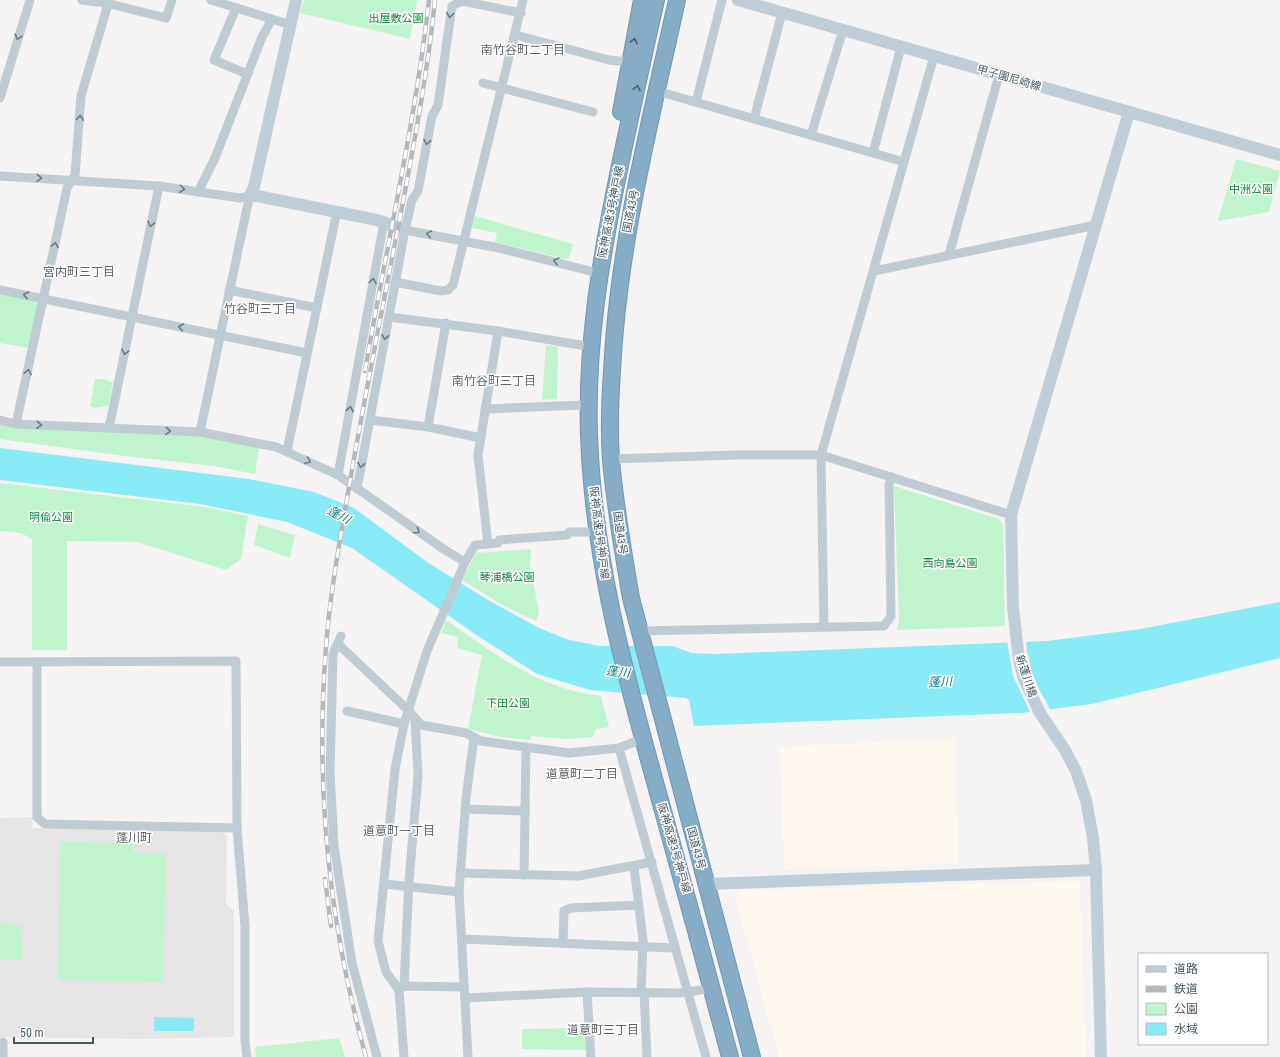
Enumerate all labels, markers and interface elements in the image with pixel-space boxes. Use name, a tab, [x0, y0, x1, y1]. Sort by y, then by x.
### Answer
park label: 出屋敷公園	[369, 12, 424, 25]
one-way arrow	[446, 12, 455, 18]
one-way arrow	[14, 34, 23, 41]
one-way arrow	[629, 37, 637, 44]
district label: 南竹谷町二丁目	[481, 43, 565, 57]
street label: 甲子園尼崎線	[975, 63, 1043, 93]
one-way arrow	[632, 85, 640, 91]
one-way arrow	[75, 115, 84, 121]
one-way arrow	[423, 139, 431, 145]
street label: 阪神高速3号神戸線	[596, 165, 626, 259]
one-way arrow	[36, 174, 42, 183]
park label: 中洲公園	[1229, 183, 1273, 196]
one-way arrow	[179, 184, 186, 193]
street label: 国道43号	[620, 188, 642, 234]
one-way arrow	[148, 221, 156, 227]
one-way arrow	[426, 231, 432, 239]
one-way arrow	[51, 242, 59, 248]
one-way arrow	[553, 258, 559, 266]
district label: 宮内町三丁目	[43, 265, 115, 279]
one-way arrow	[369, 278, 377, 284]
one-way arrow	[23, 292, 29, 300]
district label: 竹谷町三丁目	[224, 302, 296, 316]
one-way arrow	[178, 324, 184, 332]
one-way arrow	[381, 334, 390, 340]
one-way arrow	[122, 348, 130, 355]
one-way arrow	[23, 369, 31, 375]
district label: 南竹谷町三丁目	[452, 374, 536, 388]
one-way arrow	[345, 406, 354, 412]
one-way arrow	[36, 420, 42, 429]
one-way arrow	[165, 426, 171, 435]
one-way arrow	[304, 456, 311, 464]
one-way arrow	[358, 462, 366, 468]
street label: 阪神高速3号神戸線	[587, 486, 611, 580]
water label: 蓬川	[325, 503, 355, 528]
street label: 国道43号	[611, 510, 629, 556]
park label: 明倫公園	[29, 511, 73, 524]
one-way arrow	[413, 526, 420, 534]
park label: 西向島公園	[923, 557, 978, 570]
park label: 琴浦橋公園	[480, 571, 535, 584]
street label: 新蓬川橋	[1013, 653, 1039, 699]
water label: 蓬川	[605, 664, 633, 681]
water label: 蓬川	[928, 674, 954, 690]
park label: 下田公園	[486, 697, 530, 710]
district label: 道意町二丁目	[546, 767, 618, 781]
street label: 阪神高速3号神戸線	[655, 801, 693, 895]
district label: 道意町一丁目	[363, 824, 435, 838]
street label: 国道43号	[684, 825, 708, 871]
district label: 蓬川町	[116, 831, 152, 845]
legend	[1138, 953, 1268, 1045]
text: 道路	[1174, 962, 1198, 976]
text: 鉄道	[1174, 982, 1198, 996]
text: 公園	[1174, 1002, 1198, 1016]
scale bar	[14, 1019, 93, 1045]
text: 水域	[1174, 1022, 1198, 1036]
district label: 道意町三丁目	[567, 1023, 639, 1037]
text: 50 m	[20, 1026, 44, 1040]

